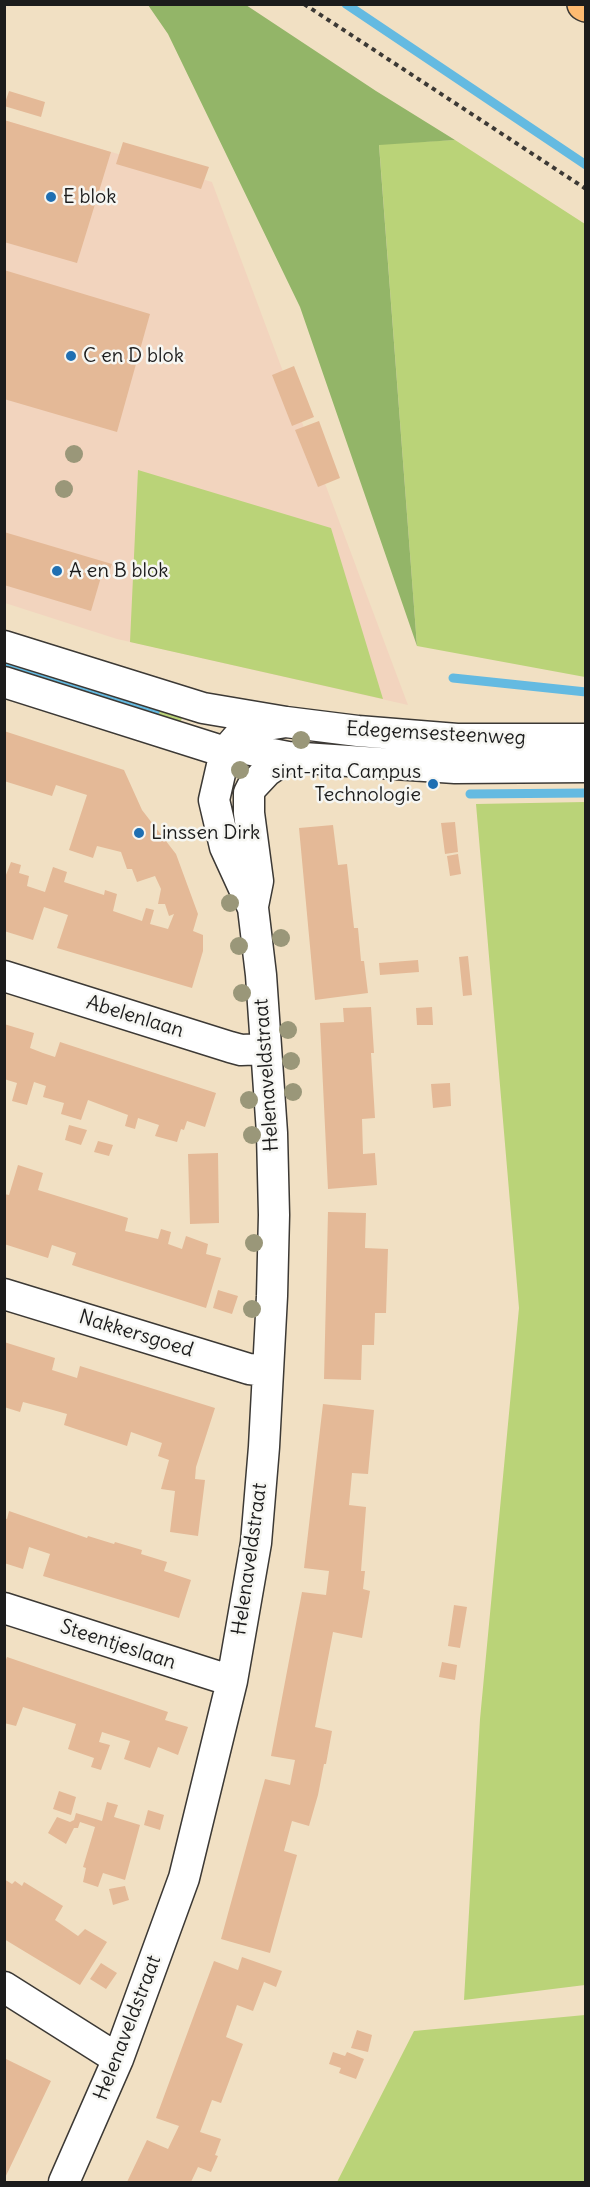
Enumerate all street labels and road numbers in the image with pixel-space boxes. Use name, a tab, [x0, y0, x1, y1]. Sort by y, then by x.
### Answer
street label: Edegemsesteenweg	[346, 717, 526, 751]
street label: Abelenlaan	[84, 991, 186, 1043]
street label: Helenaveldstraat	[250, 998, 284, 1152]
street label: Nakkersgoed	[76, 1305, 196, 1363]
street label: Helenaveldstraat	[227, 1481, 273, 1637]
street label: Steentjeslaan	[57, 1615, 179, 1675]
street label: Helenaveldstraat	[89, 1952, 167, 2104]

